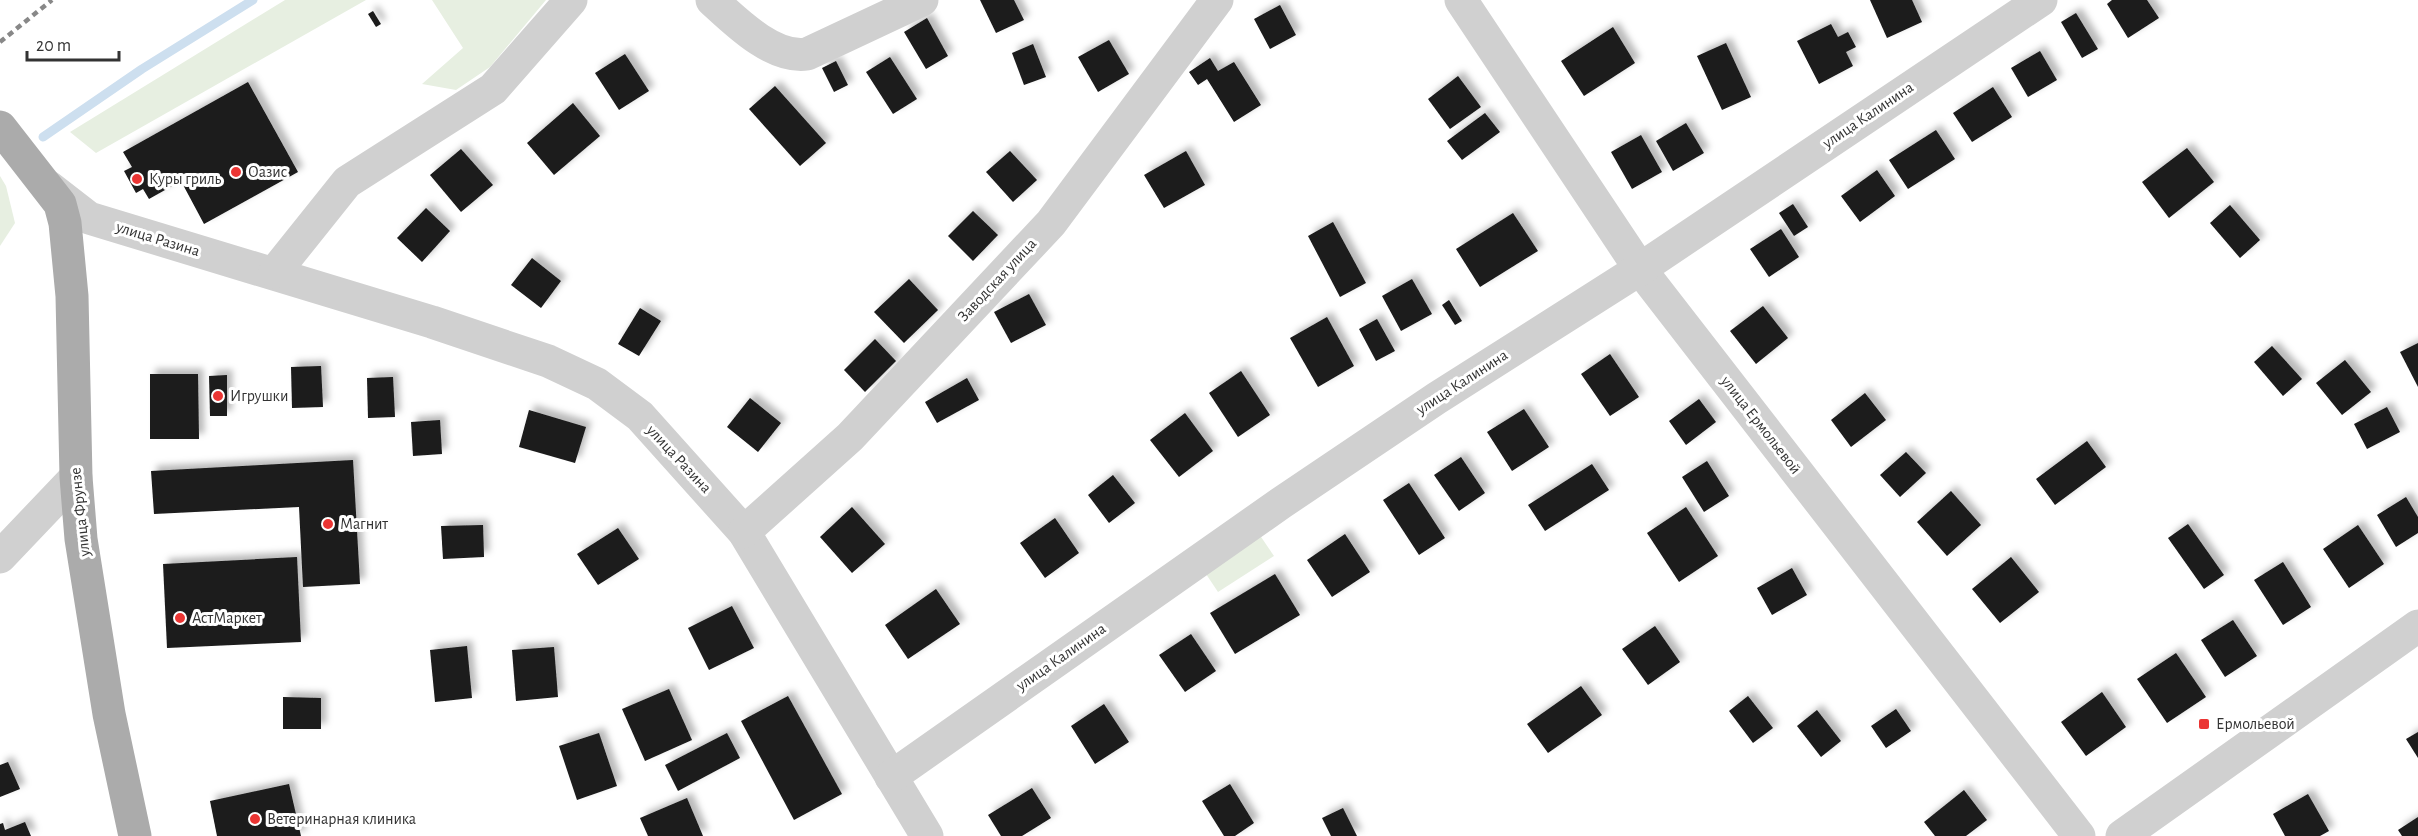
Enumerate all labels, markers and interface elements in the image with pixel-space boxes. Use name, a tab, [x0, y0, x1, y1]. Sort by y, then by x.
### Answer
scale bar	[27, 24, 118, 62]
text: 20 m	[36, 37, 71, 55]
street label: улица Калинина	[1819, 79, 1917, 153]
place label: Оазис	[248, 164, 287, 180]
marker: Оазис	[229, 165, 243, 179]
place label: Куры гриль	[149, 171, 221, 188]
marker: Куры гриль	[130, 172, 144, 186]
street label: улица Разина	[113, 218, 202, 260]
street label: Заводская улица	[955, 235, 1040, 325]
street label: улица Калинина	[1413, 347, 1511, 419]
street label: улица Ермольевой	[1717, 372, 1804, 478]
place label: Игрушки	[230, 388, 288, 405]
marker: Игрушки	[211, 389, 225, 403]
street label: улица Разина	[642, 421, 714, 497]
street label: улица Фрунзе	[67, 466, 94, 558]
place label: Магнит	[340, 516, 388, 532]
marker: Магнит	[321, 517, 335, 531]
place label: АстМаркет	[192, 610, 262, 626]
marker: АстМаркет	[173, 611, 187, 625]
street label: улица Калинина	[1012, 620, 1109, 695]
place label: Ермольевой	[2216, 716, 2295, 732]
marker: Ермольевой	[2197, 717, 2211, 731]
place label: Ветеринарная клиника	[267, 811, 416, 827]
marker: Ветеринарная клиника	[248, 812, 262, 826]

